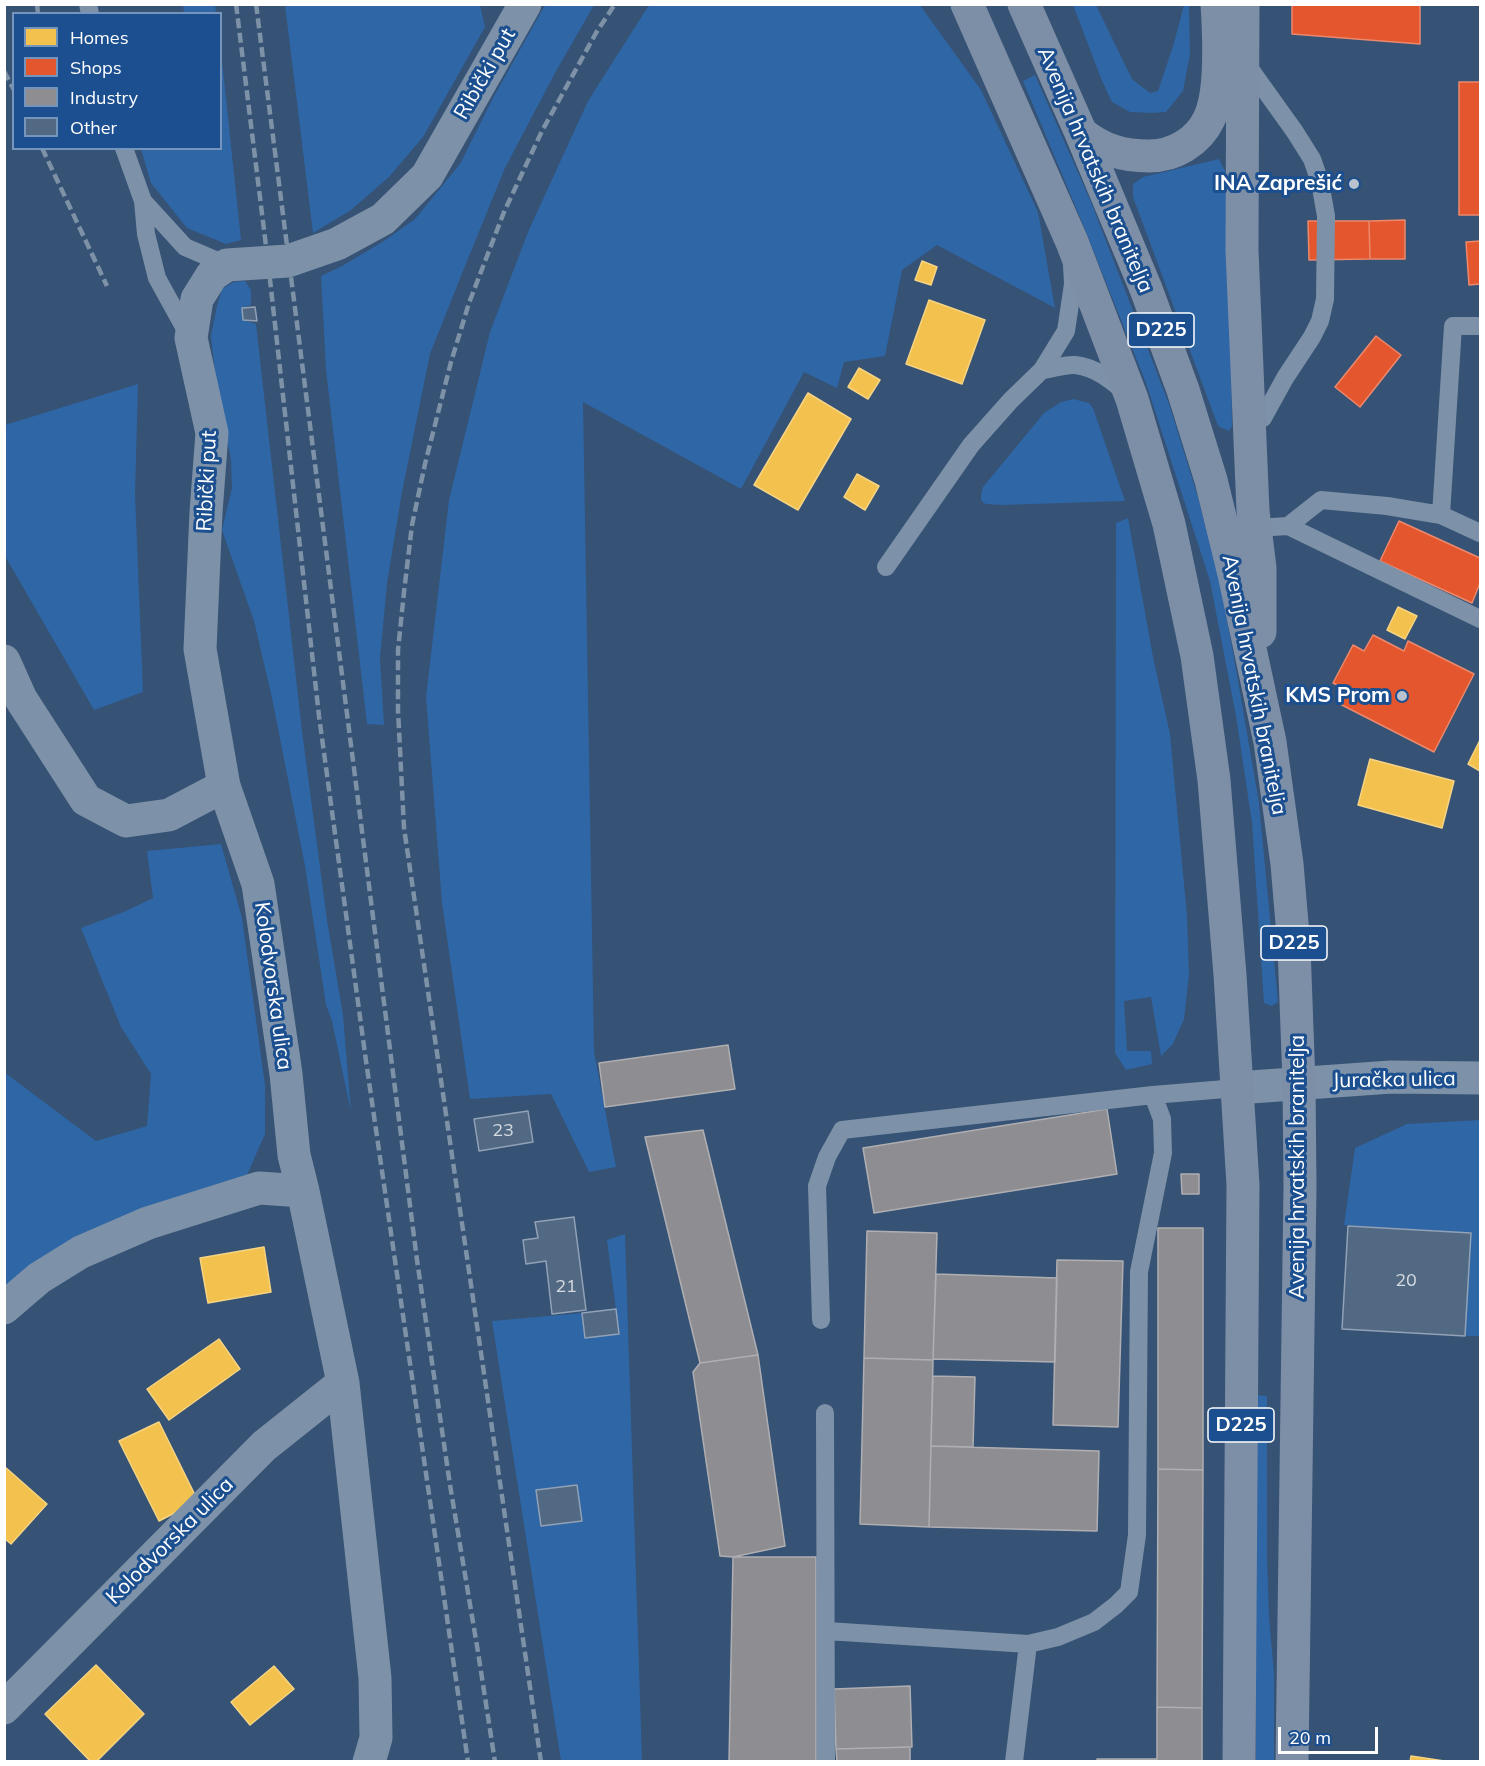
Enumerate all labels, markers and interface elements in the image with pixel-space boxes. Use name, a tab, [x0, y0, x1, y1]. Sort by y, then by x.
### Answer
legend	[12, 12, 222, 150]
street label: Ribički put	[449, 24, 521, 124]
text: Homes	[70, 26, 129, 49]
street label: Avenija hrvatskih branitelja	[1032, 43, 1158, 297]
text: Shops	[70, 56, 122, 79]
text: Industry	[70, 86, 138, 109]
text: Other	[70, 116, 117, 139]
place label: INA Zaprešić	[1214, 171, 1342, 197]
marker: INA Zaprešić	[1347, 177, 1361, 191]
road number: D225	[1128, 313, 1194, 347]
street label: Ribički put	[192, 430, 222, 532]
street label: Avenija hrvatskih branitelja	[1216, 553, 1292, 817]
place label: KMS Prom	[1285, 683, 1390, 709]
marker: KMS Prom	[1395, 689, 1409, 703]
street label: Kolodvorska ulica	[249, 900, 297, 1072]
road number: D225	[1261, 926, 1327, 960]
street label: Avenija hrvatskih branitelja	[1285, 1035, 1311, 1299]
street label: Juračka ulica	[1332, 1066, 1456, 1094]
house number: 23	[492, 1120, 514, 1142]
house number: 20	[1395, 1270, 1417, 1292]
house number: 21	[555, 1276, 577, 1298]
road number: D225	[1208, 1408, 1274, 1442]
street label: Kolodvorska ulica	[101, 1472, 239, 1610]
scale bar	[1281, 1715, 1382, 1753]
text: 20 m	[1289, 1726, 1331, 1749]

